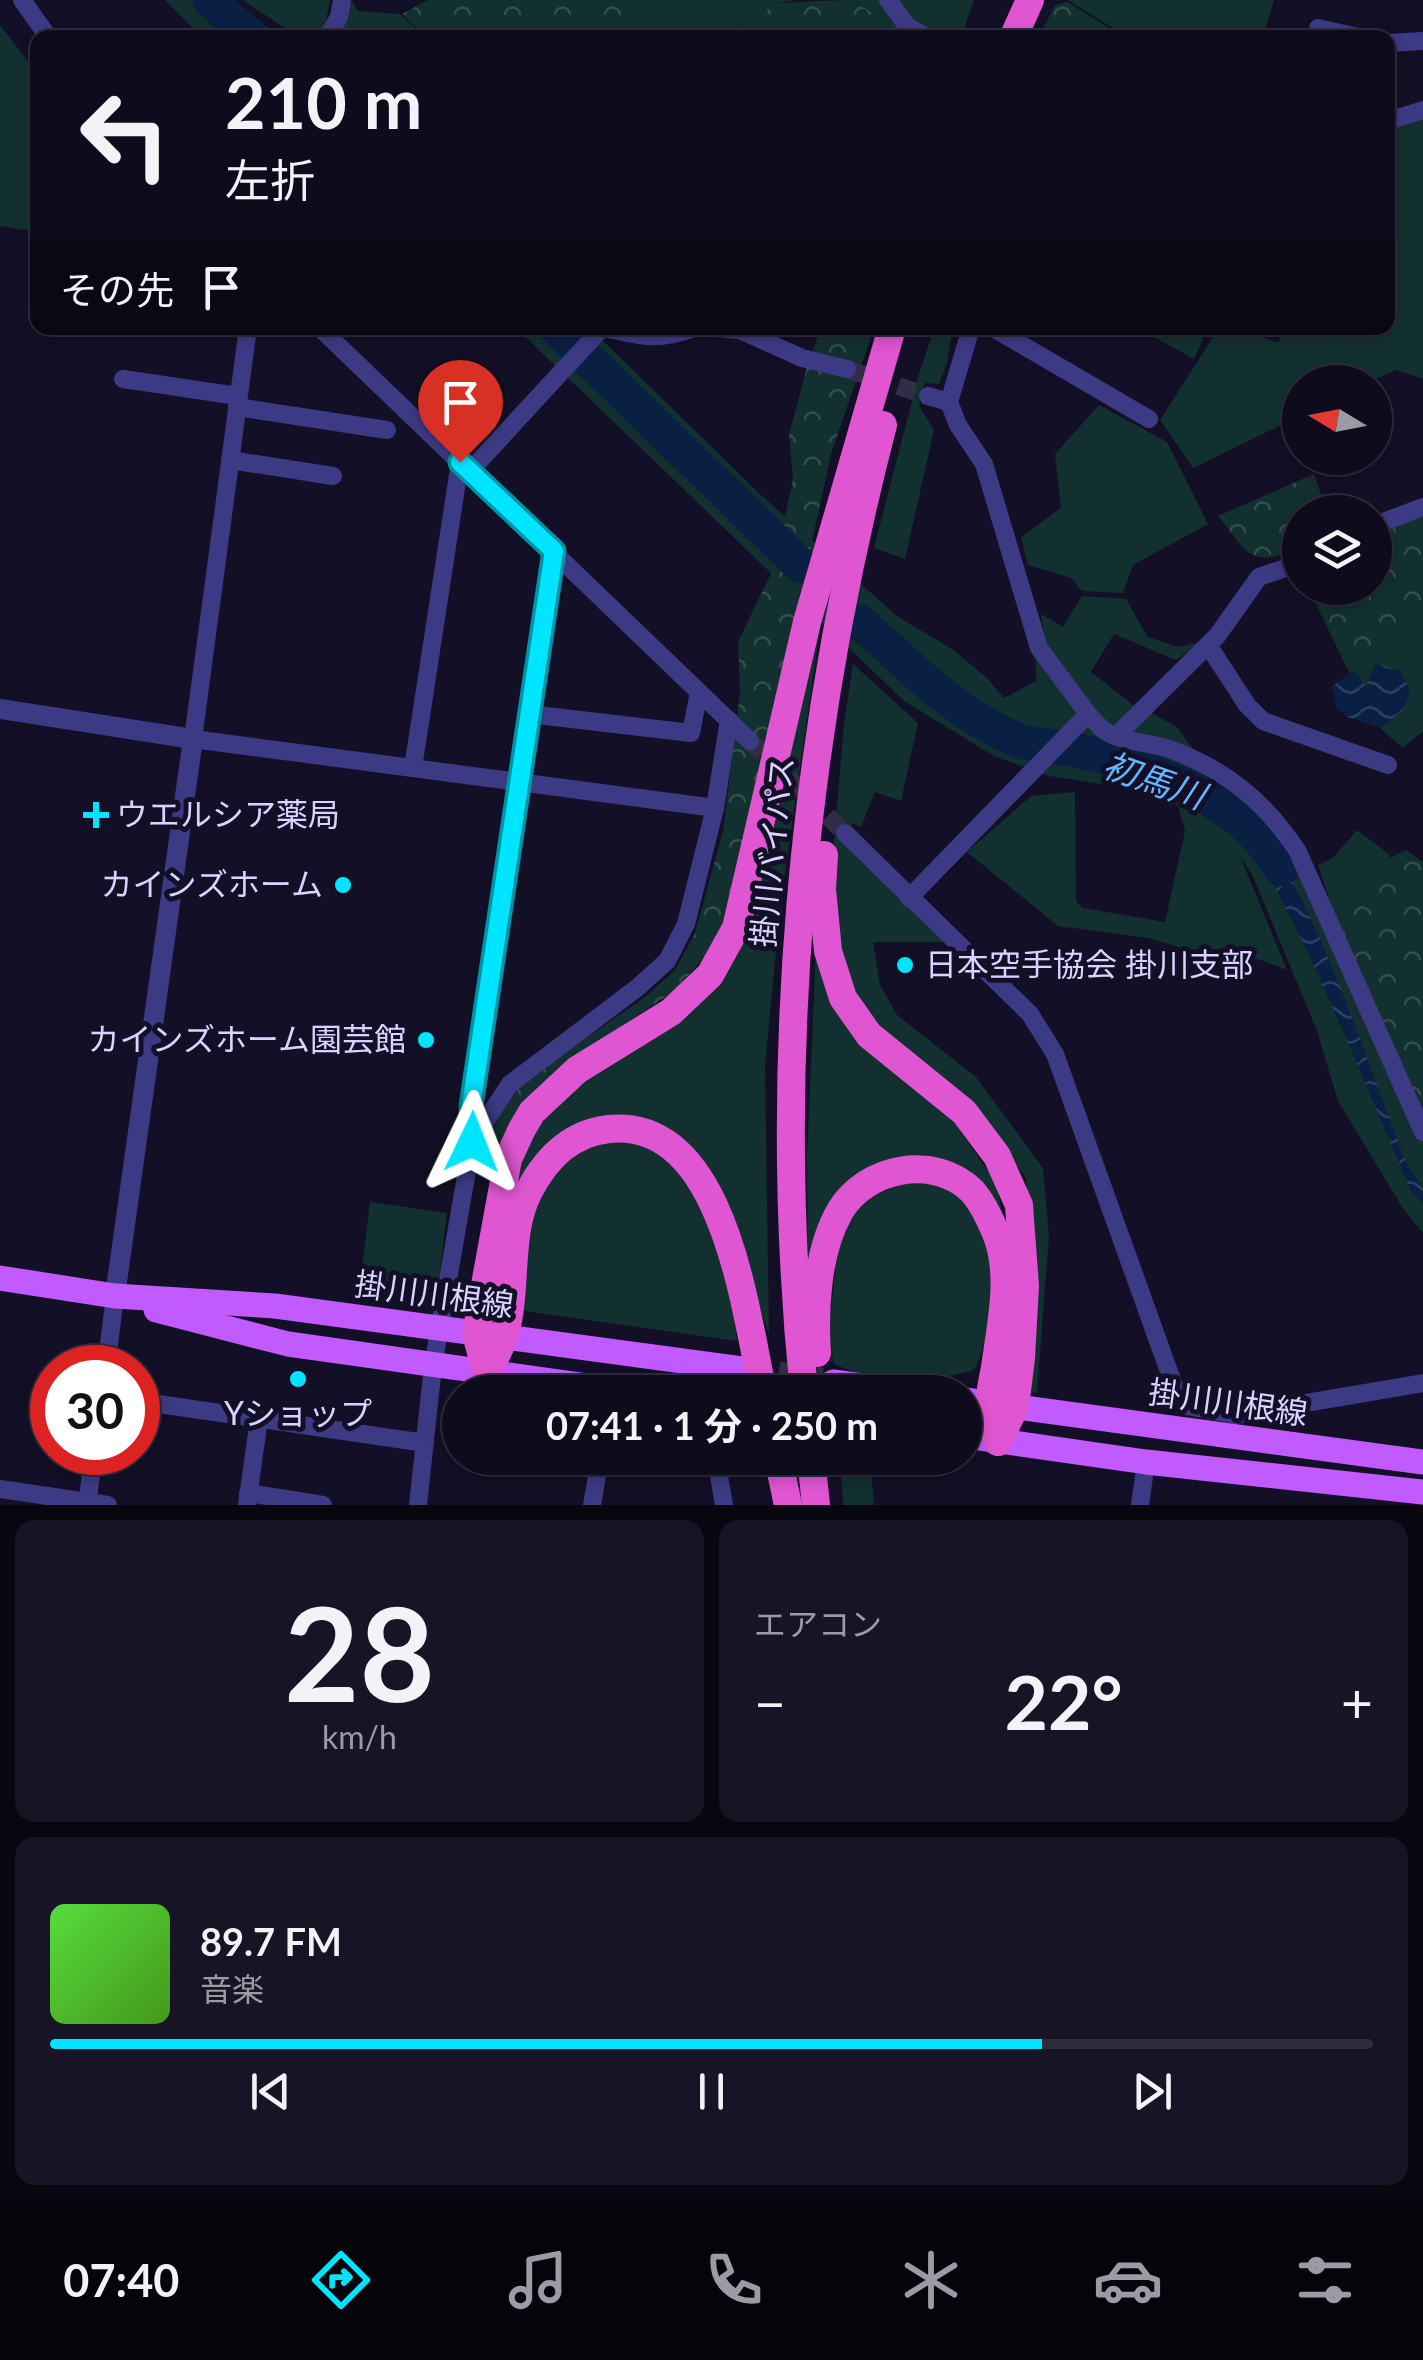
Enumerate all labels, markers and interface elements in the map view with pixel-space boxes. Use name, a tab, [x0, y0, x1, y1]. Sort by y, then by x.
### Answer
text: 210 m	[225, 60, 422, 144]
icon: left	[60, 70, 190, 200]
text: 左折	[225, 153, 315, 207]
icon: arrive	[194, 260, 249, 315]
text: その先	[60, 266, 174, 312]
pin	[418, 360, 503, 463]
north arrow	[1282, 365, 1392, 475]
map controls	[1282, 365, 1392, 605]
icon: arrive	[433, 375, 488, 430]
button: layers	[1282, 495, 1392, 605]
water label: 初馬川	[1098, 742, 1215, 817]
street label: 掛川バイパス	[742, 755, 801, 949]
place label: ウエルシア薬局	[116, 794, 340, 833]
marker: ウエルシア薬局	[85, 804, 107, 826]
place label: カインズホーム	[101, 864, 323, 903]
marker: カインズホーム	[332, 874, 354, 896]
place label: 日本空手協会 掛川支部	[925, 944, 1253, 983]
marker: 日本空手協会 掛川支部	[894, 954, 916, 976]
place label: カインズホーム園芸館	[88, 1019, 406, 1058]
marker: カインズホーム園芸館	[415, 1029, 437, 1051]
position arrow	[420, 1090, 524, 1194]
street label: 掛川川根線	[352, 1263, 516, 1324]
speed limit sign: 30	[30, 1345, 160, 1475]
marker: Yショップ	[287, 1368, 309, 1390]
street label: 掛川川根線	[1146, 1371, 1310, 1432]
place label: Yショップ	[224, 1393, 372, 1432]
text: 07:41 · 1 分 · 250 m	[546, 1402, 878, 1448]
text: 28	[284, 1574, 435, 1730]
text: エアコン	[754, 1604, 882, 1643]
text: 22°	[1004, 1656, 1123, 1746]
text: −	[754, 1669, 786, 1735]
text: +	[1341, 1669, 1373, 1735]
text: km/h	[322, 1717, 397, 1756]
text: 89.7 FM	[200, 1918, 342, 1964]
text: 音楽	[200, 1969, 264, 2008]
icon: previous	[243, 2064, 298, 2119]
icon: pause	[684, 2064, 739, 2119]
icon: next	[1125, 2064, 1180, 2119]
icon: directions	[306, 2245, 376, 2315]
icon: music	[503, 2245, 573, 2315]
icon: phone	[699, 2245, 769, 2315]
icon: climate	[896, 2245, 966, 2315]
icon: car	[1093, 2245, 1163, 2315]
icon: filters	[1290, 2245, 1360, 2315]
text: 07:40	[63, 2253, 179, 2307]

